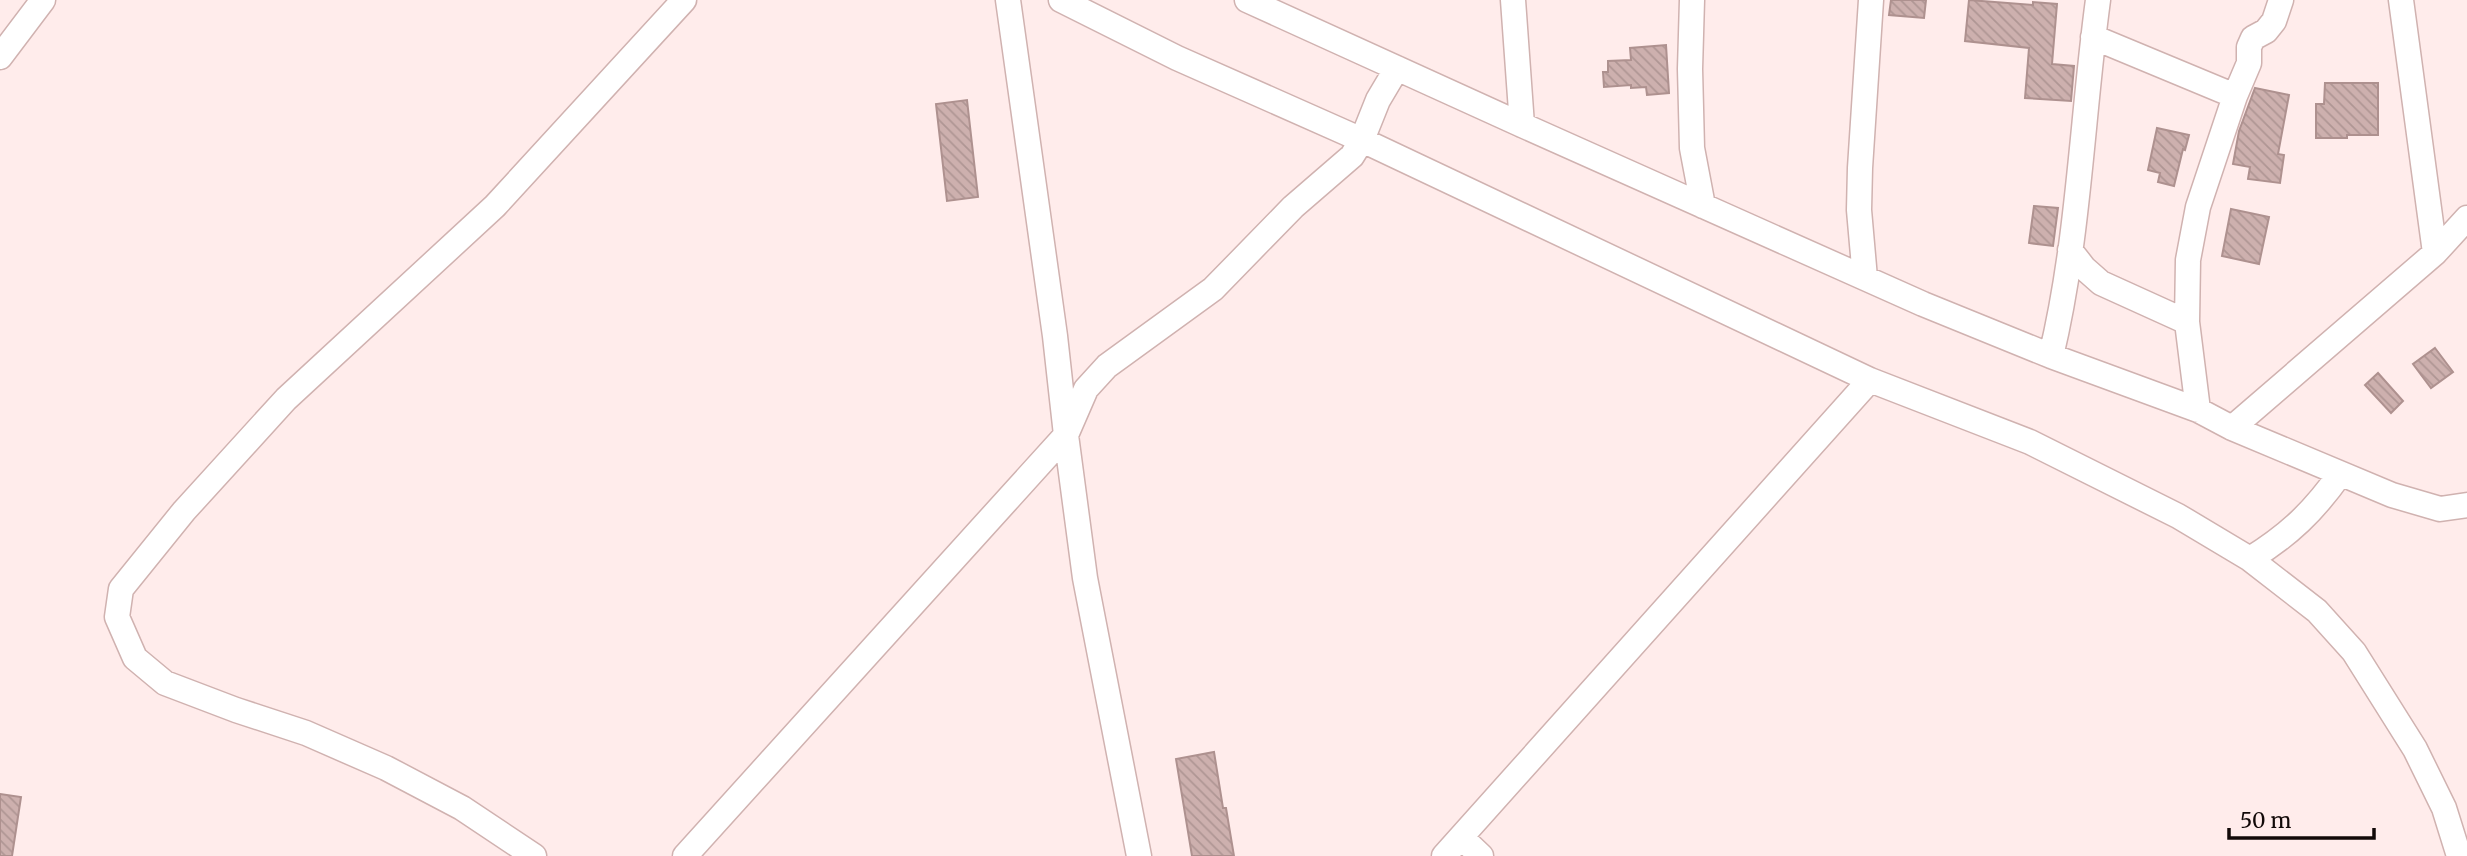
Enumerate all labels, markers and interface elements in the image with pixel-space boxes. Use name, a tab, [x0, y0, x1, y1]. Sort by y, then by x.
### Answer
scale bar	[2229, 796, 2374, 840]
text: 50 m	[2240, 807, 2291, 834]

